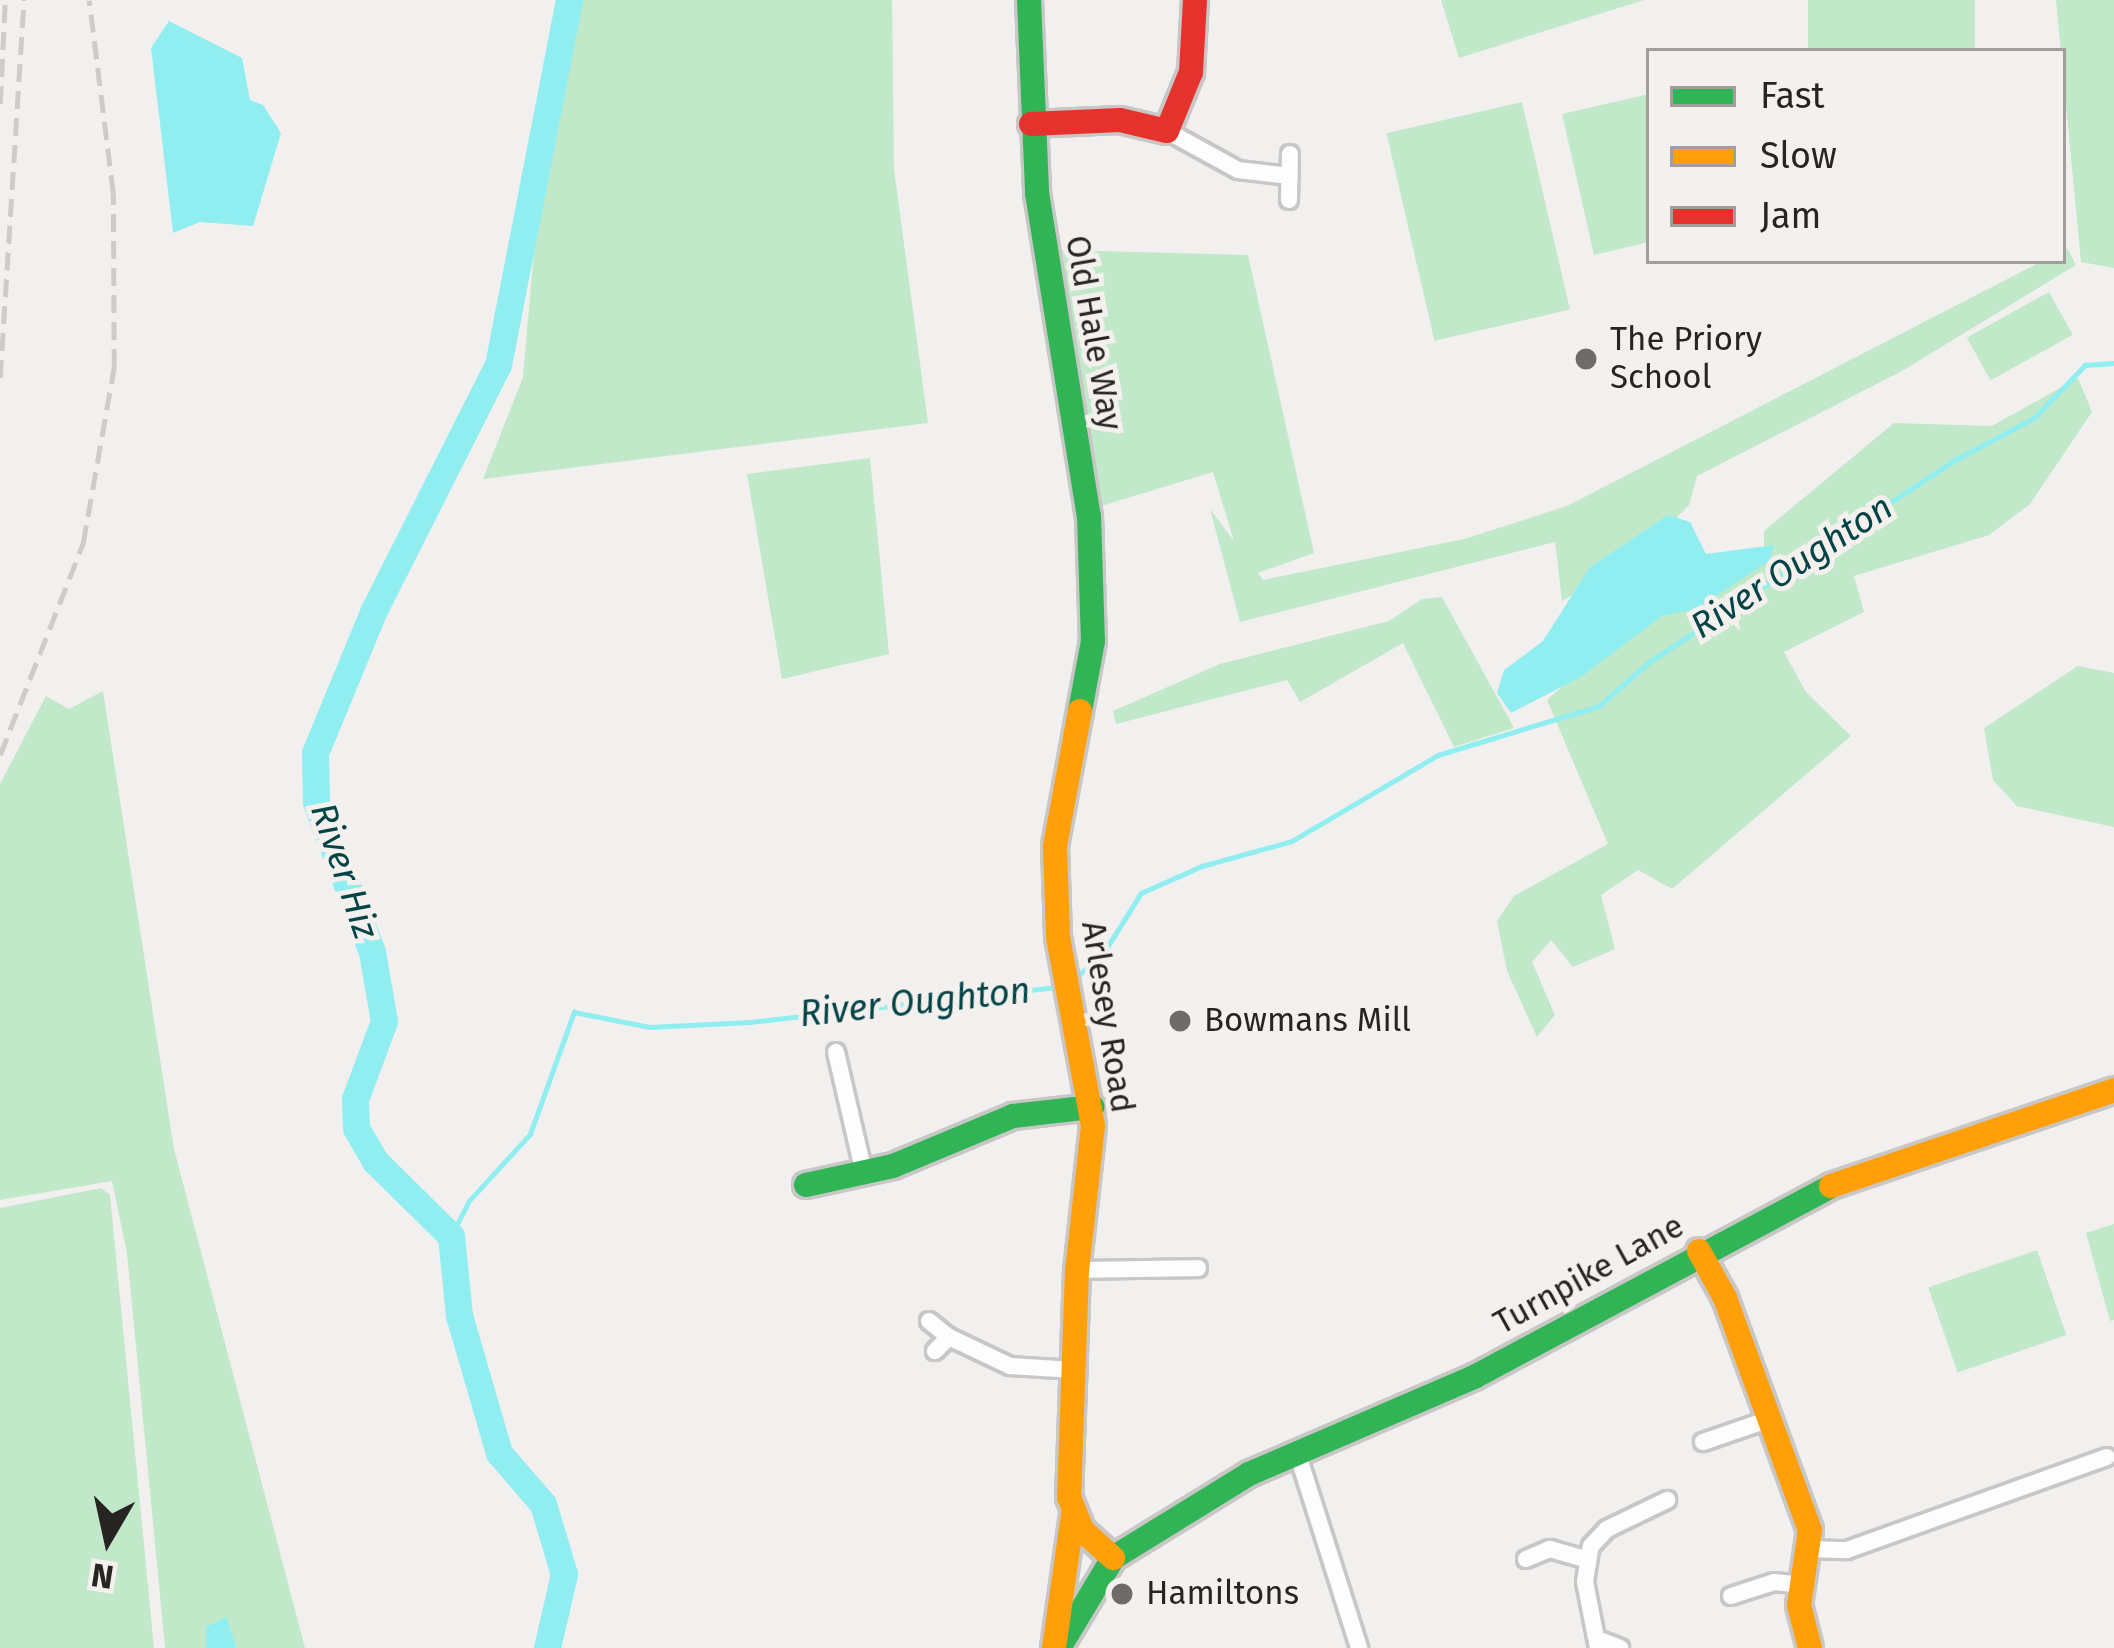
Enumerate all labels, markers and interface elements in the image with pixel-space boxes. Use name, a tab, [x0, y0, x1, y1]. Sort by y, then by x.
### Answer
legend	[1646, 48, 2066, 264]
text: Fast	[1760, 74, 1825, 118]
text: Slow	[1760, 134, 1837, 178]
text: Jam	[1760, 194, 1821, 238]
street label: Old Hale Way	[1056, 233, 1130, 433]
place label: The Priory School	[1610, 320, 1762, 398]
marker: The Priory School	[1573, 346, 1599, 372]
water label: River Oughton	[1683, 486, 1901, 648]
water label: River Hiz	[301, 798, 387, 944]
street label: Arlesey Road	[1072, 918, 1142, 1116]
water label: River Oughton	[798, 969, 1032, 1037]
place label: Bowmans Mill	[1204, 1001, 1411, 1041]
marker: Bowmans Mill	[1167, 1008, 1193, 1034]
street label: Turnpike Lane	[1487, 1207, 1691, 1343]
north arrow	[48, 1480, 168, 1600]
text: N	[88, 1554, 116, 1597]
place label: Hamiltons	[1146, 1574, 1299, 1614]
marker: Hamiltons	[1109, 1581, 1135, 1607]

